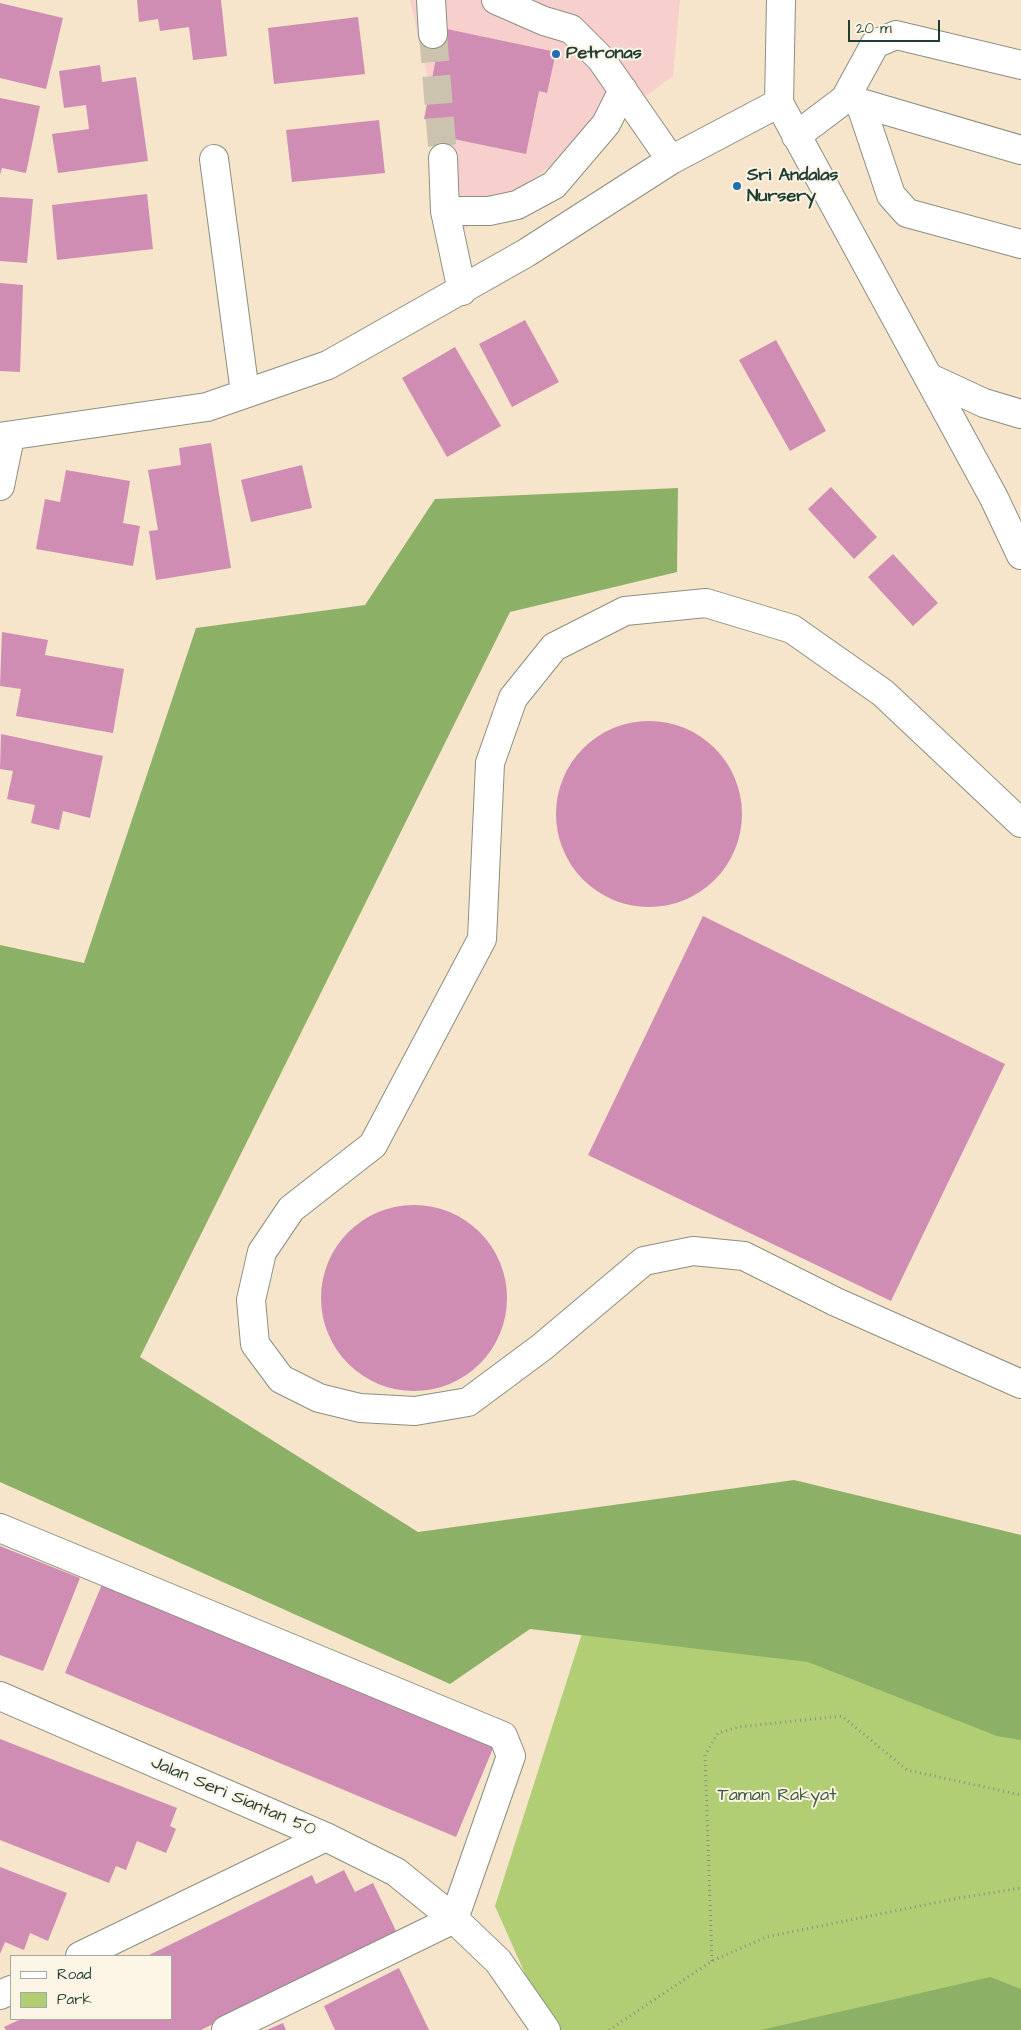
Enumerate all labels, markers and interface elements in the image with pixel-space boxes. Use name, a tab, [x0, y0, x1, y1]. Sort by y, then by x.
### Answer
scale bar	[851, 10, 944, 42]
text: 20 m	[856, 18, 892, 39]
place label: Petronas	[566, 43, 642, 65]
marker: Petronas	[550, 48, 562, 60]
place label: Sri Andalas Nursery	[747, 165, 838, 208]
marker: Sri Andalas Nursery	[731, 180, 743, 192]
street label: Jalan Seri Siantan 50	[147, 1752, 319, 1842]
park label: Taman Rakyat	[717, 1785, 837, 1807]
legend	[10, 1955, 172, 2020]
text: Road	[57, 1964, 91, 1985]
text: Park	[57, 1989, 92, 2010]

